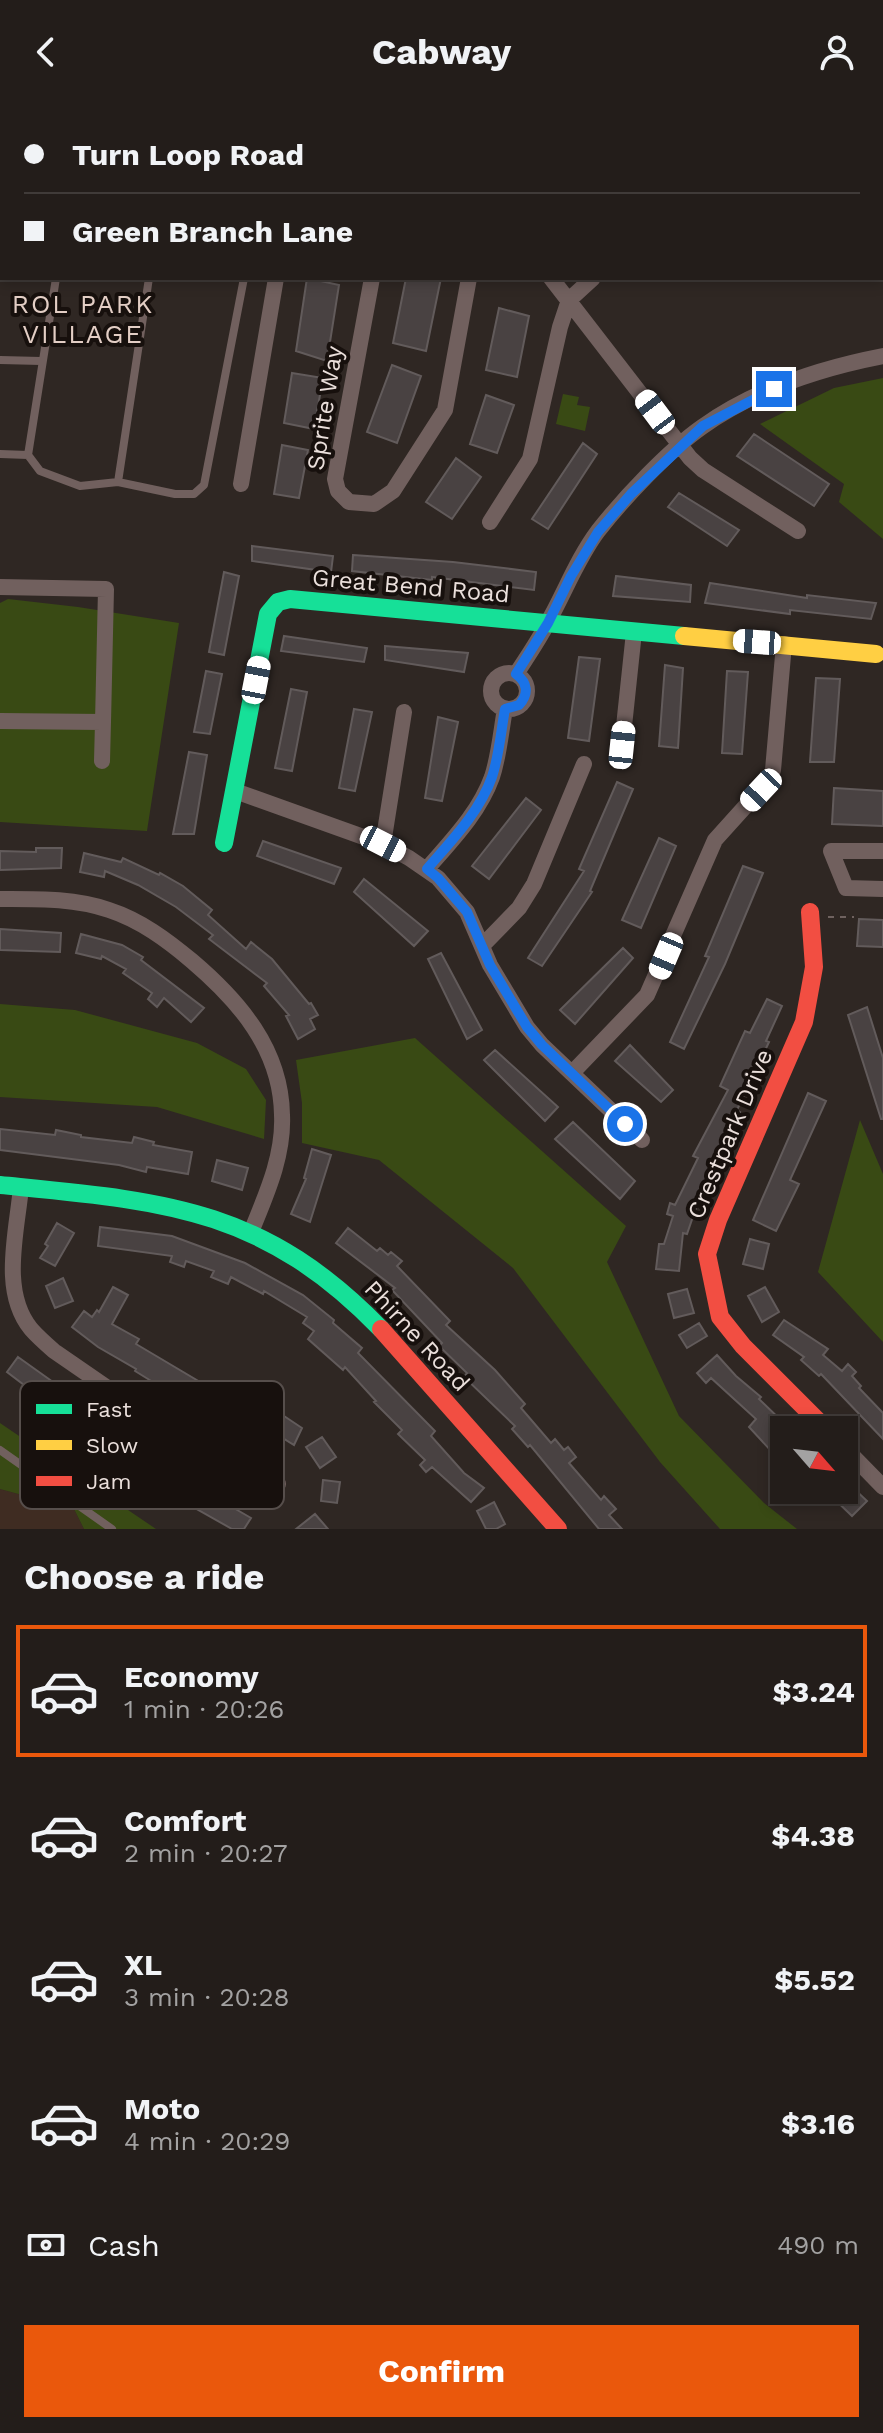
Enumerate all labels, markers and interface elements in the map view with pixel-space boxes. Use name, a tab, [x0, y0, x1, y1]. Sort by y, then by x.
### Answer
icon: back	[24, 30, 68, 74]
icon: person	[815, 30, 859, 74]
text: Cabway	[372, 31, 511, 73]
text: Turn Loop Road	[72, 137, 304, 172]
text: Green Branch Lane	[72, 214, 353, 249]
district label: ROL PARK VILLAGE	[12, 289, 154, 349]
street label: Sprite Way	[301, 343, 349, 472]
route end	[756, 371, 792, 407]
car	[631, 386, 679, 438]
street label: Great Bend Road	[311, 563, 511, 609]
car	[732, 628, 782, 656]
car	[240, 654, 272, 706]
car	[608, 720, 636, 770]
car	[736, 764, 786, 816]
car	[356, 822, 410, 866]
car	[646, 929, 686, 983]
street label: Crestpark Drive	[682, 1045, 778, 1223]
route start	[607, 1106, 643, 1142]
street label: Phirne Road	[359, 1275, 475, 1397]
legend	[20, 1381, 284, 1509]
text: Fast	[86, 1397, 132, 1422]
north arrow	[770, 1416, 858, 1504]
map controls	[770, 1416, 858, 1504]
text: Slow	[86, 1433, 138, 1458]
text: Jam	[86, 1469, 131, 1494]
text: Choose a ride	[24, 1556, 264, 1598]
icon: car	[28, 1655, 100, 1727]
text: Economy	[124, 1659, 259, 1694]
text: $3.24	[772, 1674, 855, 1709]
text: 1 min · 20:26	[124, 1694, 284, 1724]
icon: car	[28, 1799, 100, 1871]
text: Comfort	[124, 1803, 246, 1838]
text: $4.38	[771, 1818, 855, 1853]
text: 2 min · 20:27	[124, 1838, 288, 1868]
icon: car	[28, 1943, 100, 2015]
text: XL	[124, 1947, 162, 1982]
text: $5.52	[774, 1962, 855, 1997]
text: 3 min · 20:28	[124, 1982, 290, 2012]
icon: car	[28, 2087, 100, 2159]
text: Moto	[124, 2091, 200, 2126]
text: $3.16	[781, 2106, 855, 2141]
text: 4 min · 20:29	[124, 2126, 290, 2156]
icon: cash	[24, 2223, 68, 2267]
text: Cash	[88, 2228, 160, 2263]
text: 490 m	[777, 2230, 859, 2260]
button: Confirm	[24, 2325, 859, 2417]

